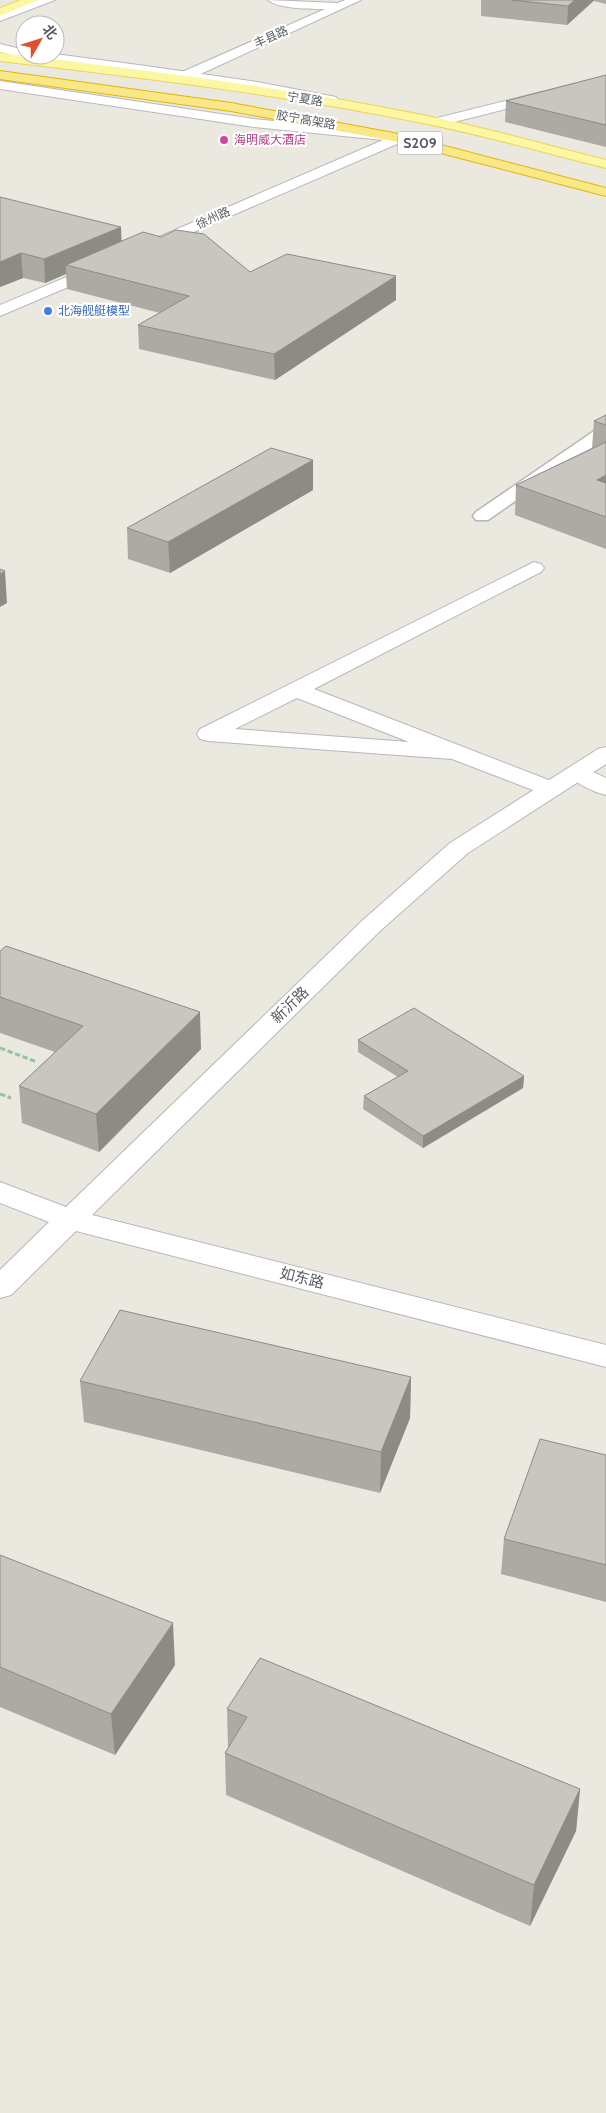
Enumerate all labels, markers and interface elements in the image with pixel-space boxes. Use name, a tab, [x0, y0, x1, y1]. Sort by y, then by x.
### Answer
north arrow	[15, 15, 65, 65]
text: 北	[39, 21, 62, 43]
street label: 丰县路	[251, 22, 290, 51]
street label: 宁夏路	[286, 88, 324, 109]
street label: 胶宁高架路	[275, 107, 337, 132]
place label: 海明威大酒店	[234, 132, 306, 147]
road number: S209	[398, 132, 442, 154]
marker: 海明威大酒店	[218, 134, 230, 146]
street label: 徐州路	[193, 203, 232, 232]
place label: 北海舰艇模型	[58, 303, 130, 318]
marker: 北海舰艇模型	[42, 305, 54, 317]
street label: 新沂路	[268, 983, 312, 1027]
street label: 如东路	[278, 1264, 326, 1292]

